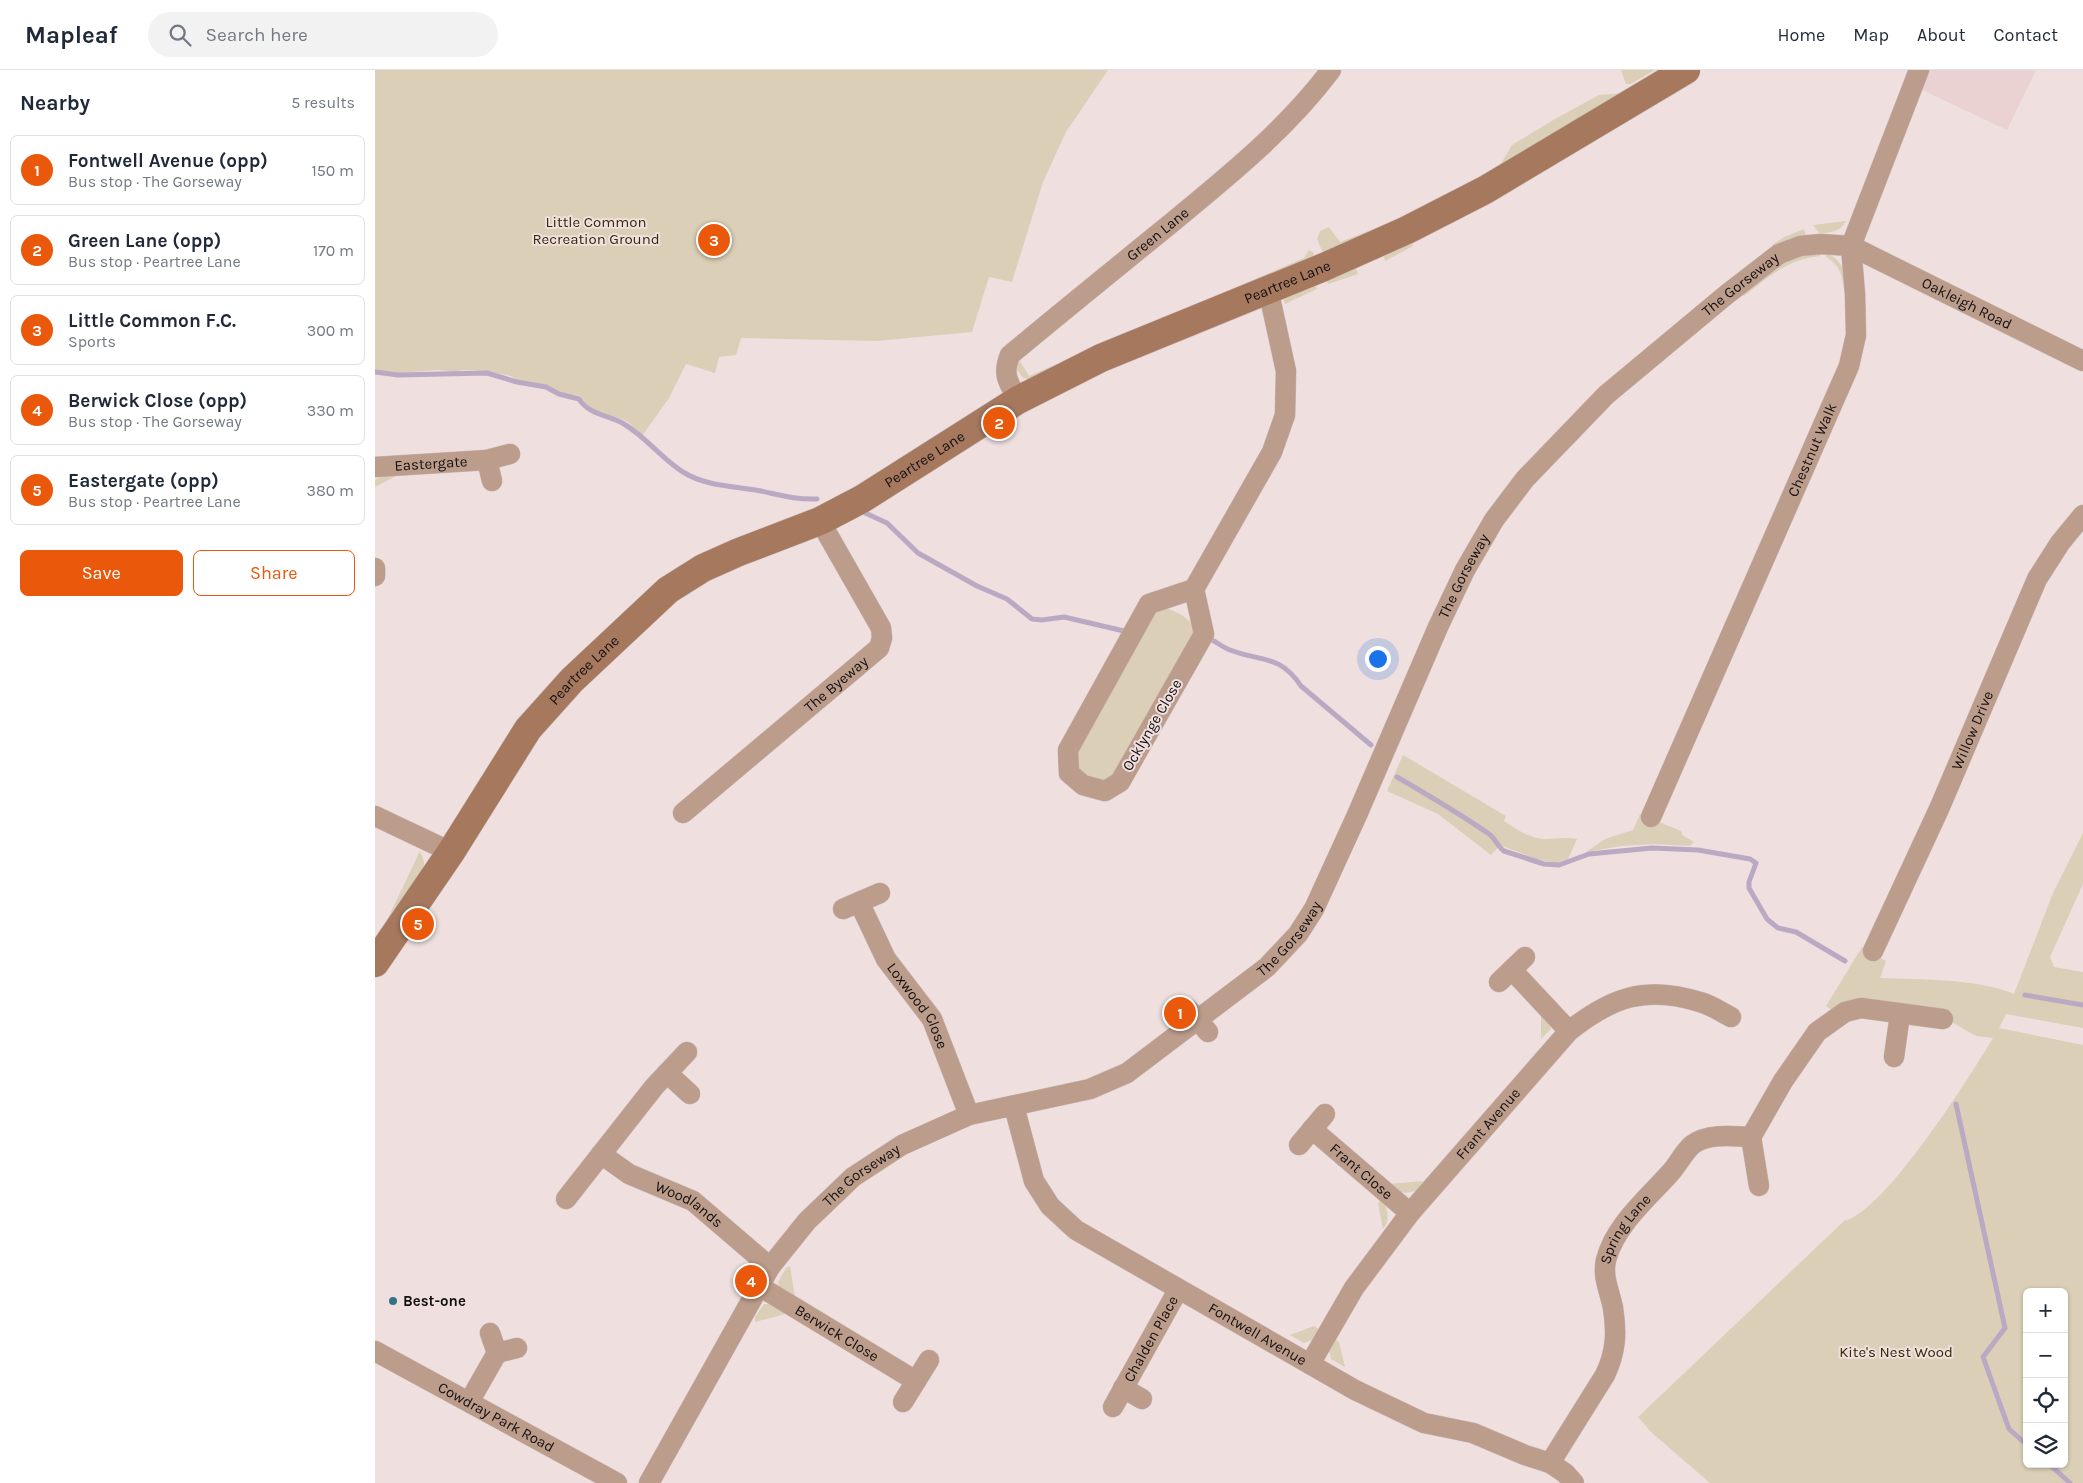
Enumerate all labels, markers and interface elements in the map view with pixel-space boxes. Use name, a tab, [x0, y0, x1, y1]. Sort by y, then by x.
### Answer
search box	[148, 12, 498, 57]
text: Mapleaf	[25, 21, 118, 49]
icon: search	[166, 21, 194, 49]
text: Search here	[206, 24, 308, 46]
text: Home	[1777, 24, 1825, 46]
text: Map	[1853, 24, 1889, 46]
text: About	[1917, 24, 1966, 46]
text: Contact	[1994, 24, 2058, 46]
text: Nearby	[20, 91, 90, 115]
text: 5 results	[291, 93, 355, 112]
text: Fontwell Avenue (opp)	[68, 150, 268, 172]
text: 1	[34, 161, 40, 180]
text: 150 m	[311, 161, 354, 180]
text: Bus stop · The Gorseway	[68, 172, 242, 191]
street label: Green Lane	[1123, 203, 1192, 265]
park label: Little Common Recreation Ground	[532, 213, 660, 248]
pin: 3	[698, 221, 730, 259]
text: Green Lane (opp)	[68, 230, 221, 252]
text: 2	[32, 241, 42, 260]
text: 170 m	[313, 241, 354, 260]
street label: The Gorseway	[1698, 248, 1782, 320]
text: Bus stop · Peartree Lane	[68, 252, 241, 271]
street label: Peartree Lane	[1241, 256, 1333, 308]
street label: Oakleigh Road	[1919, 273, 2015, 333]
text: Little Common F.C.	[68, 310, 236, 332]
text: 3	[32, 321, 42, 340]
text: 300 m	[307, 321, 354, 340]
text: Sports	[68, 332, 116, 351]
text: Berwick Close (opp)	[68, 390, 247, 412]
street label: Chestnut Walk	[1784, 400, 1841, 500]
text: 4	[32, 401, 42, 420]
text: 330 m	[307, 401, 354, 420]
pin: 2	[983, 404, 1015, 442]
text: Bus stop · The Gorseway	[68, 412, 242, 431]
street label: Peartree Lane	[881, 427, 968, 492]
street label: Eastergate	[394, 452, 468, 475]
text: Eastergate (opp)	[68, 470, 219, 492]
text: 5	[32, 481, 42, 500]
text: 380 m	[306, 481, 354, 500]
text: Bus stop · Peartree Lane	[68, 492, 241, 511]
street label: The Gorseway	[1434, 530, 1493, 621]
button: Save	[20, 550, 183, 596]
button: Share	[193, 550, 355, 596]
street label: Peartree Lane	[545, 631, 623, 709]
your location	[1365, 646, 1391, 672]
street label: The Byeway	[800, 652, 872, 716]
street label: Ocklynge Close	[1118, 676, 1186, 774]
street label: Willow Drive	[1948, 688, 1997, 773]
street label: The Gorseway	[1253, 898, 1325, 980]
pin: 5	[402, 905, 434, 943]
street label: Loxwood Close	[883, 959, 952, 1051]
pin: 1	[1164, 994, 1196, 1032]
street label: Frant Avenue	[1452, 1084, 1524, 1163]
street label: Frant Close	[1326, 1139, 1396, 1203]
street label: The Gorseway	[819, 1140, 903, 1210]
street label: Woodlands	[653, 1177, 726, 1232]
street label: Spring Lane	[1596, 1190, 1655, 1266]
pin: 4	[735, 1262, 767, 1300]
map controls	[2023, 1288, 2068, 1468]
button: +	[2023, 1288, 2068, 1333]
place label: Best-one	[403, 1292, 466, 1310]
street label: Chalden Place	[1120, 1292, 1182, 1385]
marker: Best-one	[387, 1295, 399, 1307]
street label: Fontwell Avenue	[1205, 1299, 1310, 1369]
street label: Berwick Close	[792, 1301, 882, 1365]
button: −	[2023, 1333, 2068, 1378]
park label: Kite's Nest Wood	[1839, 1343, 1953, 1361]
street label: Cowdray Park Road	[435, 1378, 558, 1456]
button: locate	[2023, 1378, 2068, 1423]
button: layers	[2023, 1423, 2068, 1468]

